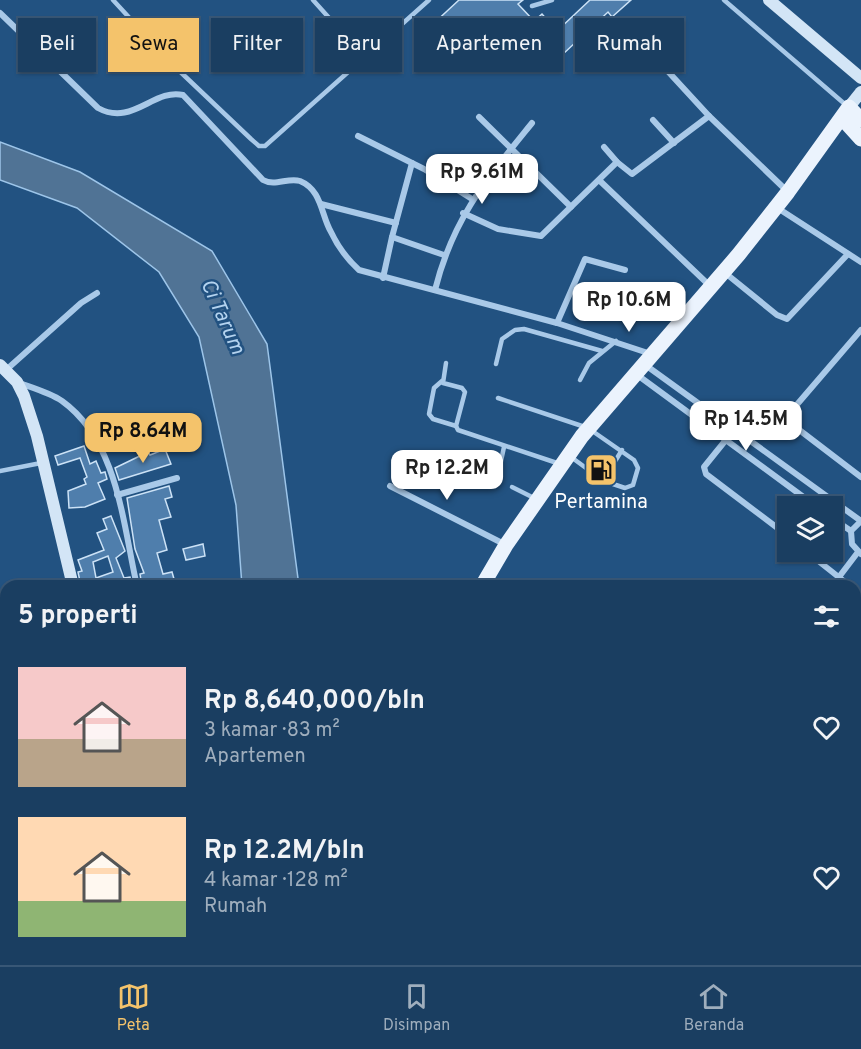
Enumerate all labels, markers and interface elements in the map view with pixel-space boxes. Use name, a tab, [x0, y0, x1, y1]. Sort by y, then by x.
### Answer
chip: Beli	[18, 18, 96, 72]
chip: Sewa	[108, 18, 199, 72]
chip: Filter	[211, 18, 303, 72]
chip: Baru	[315, 18, 402, 72]
chip: Apartemen	[414, 18, 563, 72]
chip: Rumah	[575, 18, 684, 72]
pin: Rp 9.61M	[420, 154, 544, 205]
text: Rp 9.61M	[440, 160, 524, 186]
water label: Ci Tarum	[193, 275, 251, 360]
pin: Rp 10.6M	[567, 282, 691, 333]
text: Rp 10.6M	[587, 288, 671, 314]
pin: Rp 14.5M	[684, 401, 808, 452]
text: Rp 14.5M	[704, 407, 788, 433]
pin: Rp 8.64M	[81, 413, 205, 464]
text: Rp 8.64M	[99, 419, 187, 445]
pin: Rp 12.2M	[385, 450, 509, 501]
fuel station icon: Pertamina	[583, 452, 619, 488]
text: Rp 12.2M	[405, 456, 489, 482]
place label: Pertamina	[554, 490, 648, 516]
map controls	[777, 496, 843, 562]
button: layers	[777, 496, 843, 562]
text: 5 properti	[18, 600, 138, 633]
icon: filters	[810, 600, 843, 633]
text: Rp 8,640,000/bln	[204, 685, 425, 718]
icon: home	[66, 691, 138, 763]
icon: heart	[810, 711, 843, 744]
text: 3 kamar · 83 m²	[204, 718, 340, 744]
text: Apartemen	[204, 744, 306, 770]
text: Rp 12.2M/bln	[204, 835, 365, 868]
icon: home	[66, 841, 138, 913]
icon: heart	[810, 861, 843, 894]
text: 4 kamar · 128 m²	[204, 868, 348, 894]
text: Rumah	[204, 894, 267, 920]
tab: Peta	[117, 980, 150, 1036]
tab: Disimpan	[383, 980, 450, 1036]
tab: Beranda	[684, 980, 744, 1036]

